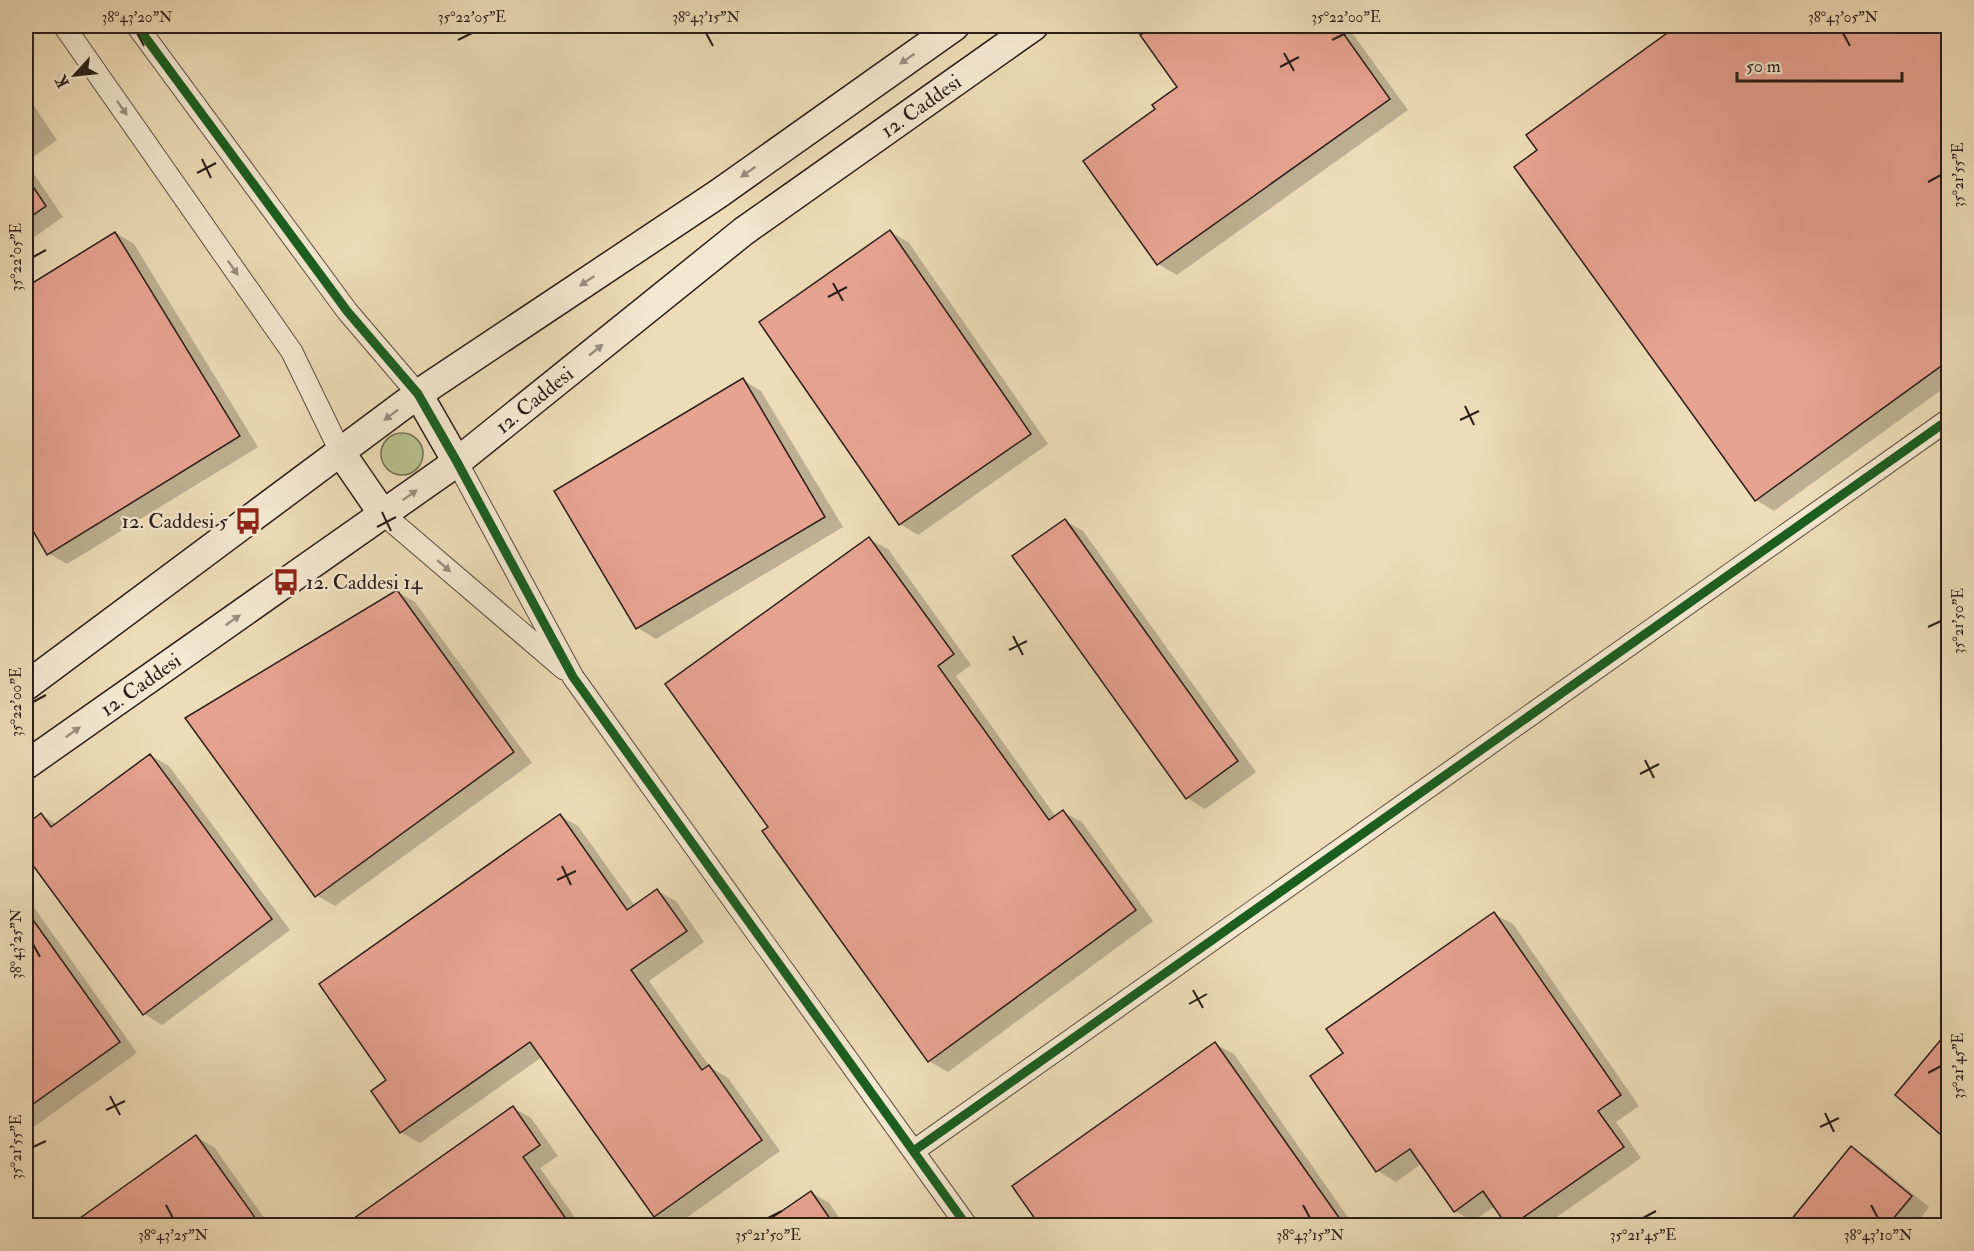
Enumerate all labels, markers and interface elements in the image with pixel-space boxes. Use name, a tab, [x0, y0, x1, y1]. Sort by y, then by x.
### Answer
text: 38°43'20"N	[101, 8, 173, 27]
text: 35°22'05"E	[438, 8, 506, 27]
text: 38°43'15"N	[672, 8, 740, 27]
text: 35°22'00"E	[1311, 8, 1381, 27]
text: 38°43'05"N	[1808, 8, 1879, 27]
north arrow	[45, 45, 105, 105]
scale bar	[1737, 45, 1902, 83]
one-way arrow	[900, 53, 916, 65]
text: 50 m	[1746, 55, 1781, 78]
street label: 12. Caddesi	[875, 68, 967, 144]
text: K	[51, 71, 74, 91]
one-way arrow	[116, 100, 127, 116]
text: 35°21'55"E	[1949, 142, 1968, 207]
one-way arrow	[741, 166, 757, 178]
text: 35°22'05"E	[7, 223, 26, 291]
one-way arrow	[227, 259, 239, 275]
one-way arrow	[578, 276, 595, 287]
one-way arrow	[589, 344, 604, 356]
street label: 12. Caddesi	[490, 360, 579, 439]
one-way arrow	[383, 409, 399, 421]
one-way arrow	[401, 489, 417, 501]
bus stop icon: 12. Caddesi 5	[233, 506, 263, 536]
place label: 12. Caddesi 5	[122, 508, 229, 535]
one-way arrow	[436, 559, 452, 572]
bus stop icon: 12. Caddesi 14	[271, 567, 301, 597]
place label: 12. Caddesi 14	[306, 569, 424, 596]
text: 35°21'50"E	[1949, 588, 1968, 654]
one-way arrow	[224, 614, 240, 626]
street label: 12. Caddesi	[95, 646, 187, 722]
text: 35°22'00"E	[7, 667, 26, 737]
one-way arrow	[65, 726, 81, 738]
text: 38°43'25"N	[7, 908, 26, 979]
text: 35°21'45"E	[1949, 1033, 1968, 1099]
text: 35°21'55"E	[7, 1114, 26, 1179]
text: 38°43'25"N	[138, 1226, 209, 1245]
text: 35°21'50"E	[735, 1226, 801, 1245]
text: 38°43'15"N	[1276, 1226, 1344, 1245]
text: 35°21'45"E	[1610, 1226, 1676, 1245]
text: 38°43'10"N	[1844, 1226, 1913, 1245]

